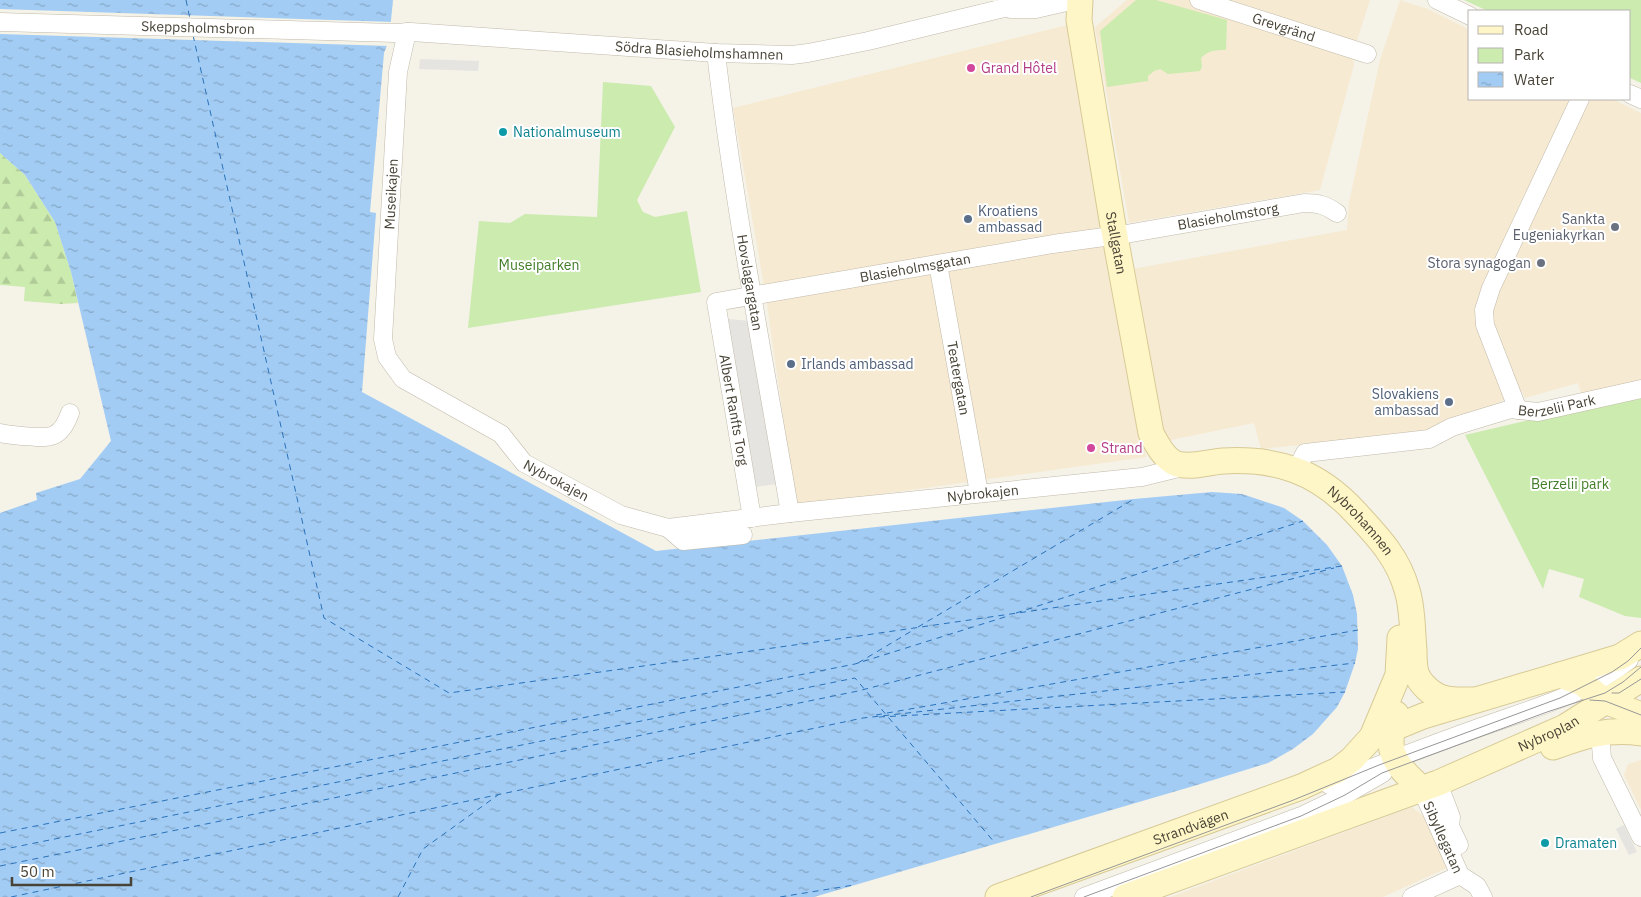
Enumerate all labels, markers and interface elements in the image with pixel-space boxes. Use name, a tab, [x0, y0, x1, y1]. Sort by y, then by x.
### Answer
street label: Grevgränd	[1250, 9, 1318, 46]
legend	[1468, 10, 1631, 100]
street label: Skeppsholmsbron	[141, 17, 255, 38]
text: Road	[1514, 20, 1549, 39]
street label: Södra Blasieholmshamnen	[615, 37, 784, 64]
text: Park	[1514, 45, 1544, 64]
place label: Grand Hôtel	[981, 59, 1057, 77]
marker: Grand Hôtel	[965, 62, 977, 74]
text: Water	[1514, 70, 1555, 89]
place label: Nationalmuseum	[513, 123, 621, 141]
marker: Nationalmuseum	[497, 126, 509, 138]
street label: Museikajen	[380, 158, 402, 230]
street label: Blasieholmstorg	[1176, 199, 1280, 234]
place label: Kroatiens ambassad	[978, 202, 1042, 236]
street label: Stallgatan	[1102, 210, 1131, 276]
place label: Sankta Eugeniakyrkan	[1513, 210, 1606, 244]
marker: Kroatiens ambassad	[962, 213, 974, 225]
marker: Sankta Eugeniakyrkan	[1609, 221, 1621, 233]
street label: Hovslagargatan	[733, 233, 767, 332]
street label: Blasieholmsgatan	[858, 249, 972, 286]
place label: Stora synagogan	[1427, 254, 1531, 272]
park label: Museiparken	[499, 256, 579, 274]
marker: Stora synagogan	[1535, 257, 1547, 269]
street label: Teatergatan	[943, 340, 974, 417]
street label: Albert Ranfts Torg	[715, 353, 753, 468]
place label: Irlands ambassad	[801, 355, 914, 373]
marker: Irlands ambassad	[785, 358, 797, 370]
place label: Slovakiens ambassad	[1372, 385, 1439, 419]
street label: Berzelii Park	[1517, 390, 1598, 421]
marker: Slovakiens ambassad	[1443, 396, 1455, 408]
place label: Strand	[1101, 439, 1143, 457]
marker: Strand	[1085, 442, 1097, 454]
street label: Nybrokajen	[520, 455, 592, 505]
park label: Berzelii park	[1531, 475, 1610, 493]
street label: Nybrokajen	[946, 481, 1019, 506]
street label: Nybrohamnen	[1324, 482, 1398, 559]
street label: Nybroplan	[1515, 712, 1582, 756]
street label: Sibyllegatan	[1419, 798, 1467, 876]
street label: Strandvägen	[1151, 805, 1231, 849]
place label: Dramaten	[1555, 834, 1617, 852]
marker: Dramaten	[1539, 837, 1551, 849]
scale bar	[12, 854, 131, 886]
text: 50 m	[20, 862, 55, 881]

